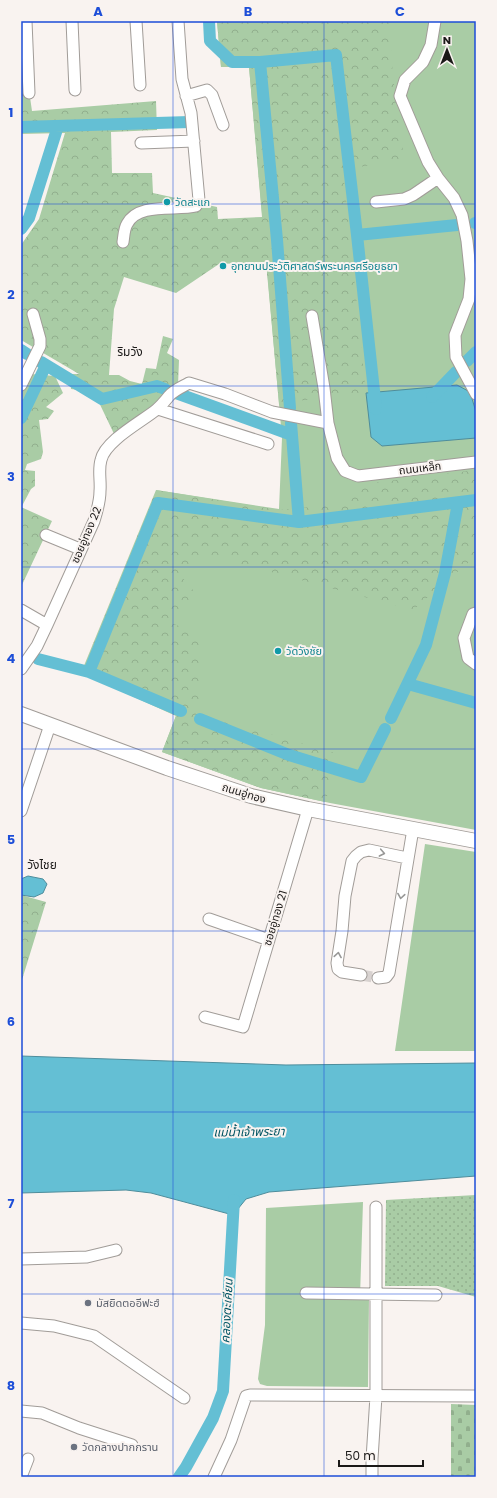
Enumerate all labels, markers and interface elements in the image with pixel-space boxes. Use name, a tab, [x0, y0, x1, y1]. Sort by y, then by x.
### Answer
text: A	[93, 2, 103, 21]
text: B	[244, 2, 253, 21]
text: C	[395, 2, 405, 21]
north arrow	[427, 30, 467, 70]
text: N	[443, 32, 451, 48]
text: 1	[9, 103, 13, 122]
place label: วัดสะแก	[175, 194, 210, 210]
marker: วัดสะแก	[162, 197, 172, 207]
place label: อุทยานประวัติศาสตร์พระนครศรีอยุธยา	[231, 258, 398, 274]
marker: อุทยานประวัติศาสตร์พระนครศรีอยุธยา	[218, 261, 228, 271]
text: 2	[7, 285, 15, 304]
district label: ริมวัง	[117, 343, 143, 360]
street label: ถนนเหล็ก	[398, 457, 442, 479]
text: 3	[7, 467, 15, 486]
street label: ซอยอู่ทอง 22	[67, 504, 105, 566]
place label: วัดวังชัย	[286, 643, 322, 659]
marker: วัดวังชัย	[273, 646, 283, 656]
text: 4	[7, 649, 16, 668]
street label: ถนนอู่ทอง	[220, 779, 268, 807]
text: 5	[7, 830, 15, 849]
one-way arrow	[379, 848, 385, 856]
district label: วังไชย	[27, 856, 57, 873]
street label: ซอยอู่ทอง 21	[259, 888, 291, 948]
one-way arrow	[397, 893, 406, 899]
one-way arrow	[333, 952, 342, 958]
text: 6	[7, 1012, 15, 1031]
water label: แม่น้ำเจ้าพระยา	[213, 1122, 286, 1141]
text: 7	[8, 1194, 15, 1213]
water label: คลองตะเคียน	[216, 1278, 237, 1344]
place label: มัสยิดตออีฟะฮ์	[96, 1295, 159, 1311]
marker: มัสยิดตออีฟะฮ์	[83, 1298, 93, 1308]
text: 8	[7, 1376, 15, 1395]
place label: วัดกลางปากกราน	[82, 1439, 158, 1455]
marker: วัดกลางปากกราน	[69, 1442, 79, 1452]
scale bar	[339, 1442, 423, 1468]
text: 50 m	[345, 1447, 376, 1464]

